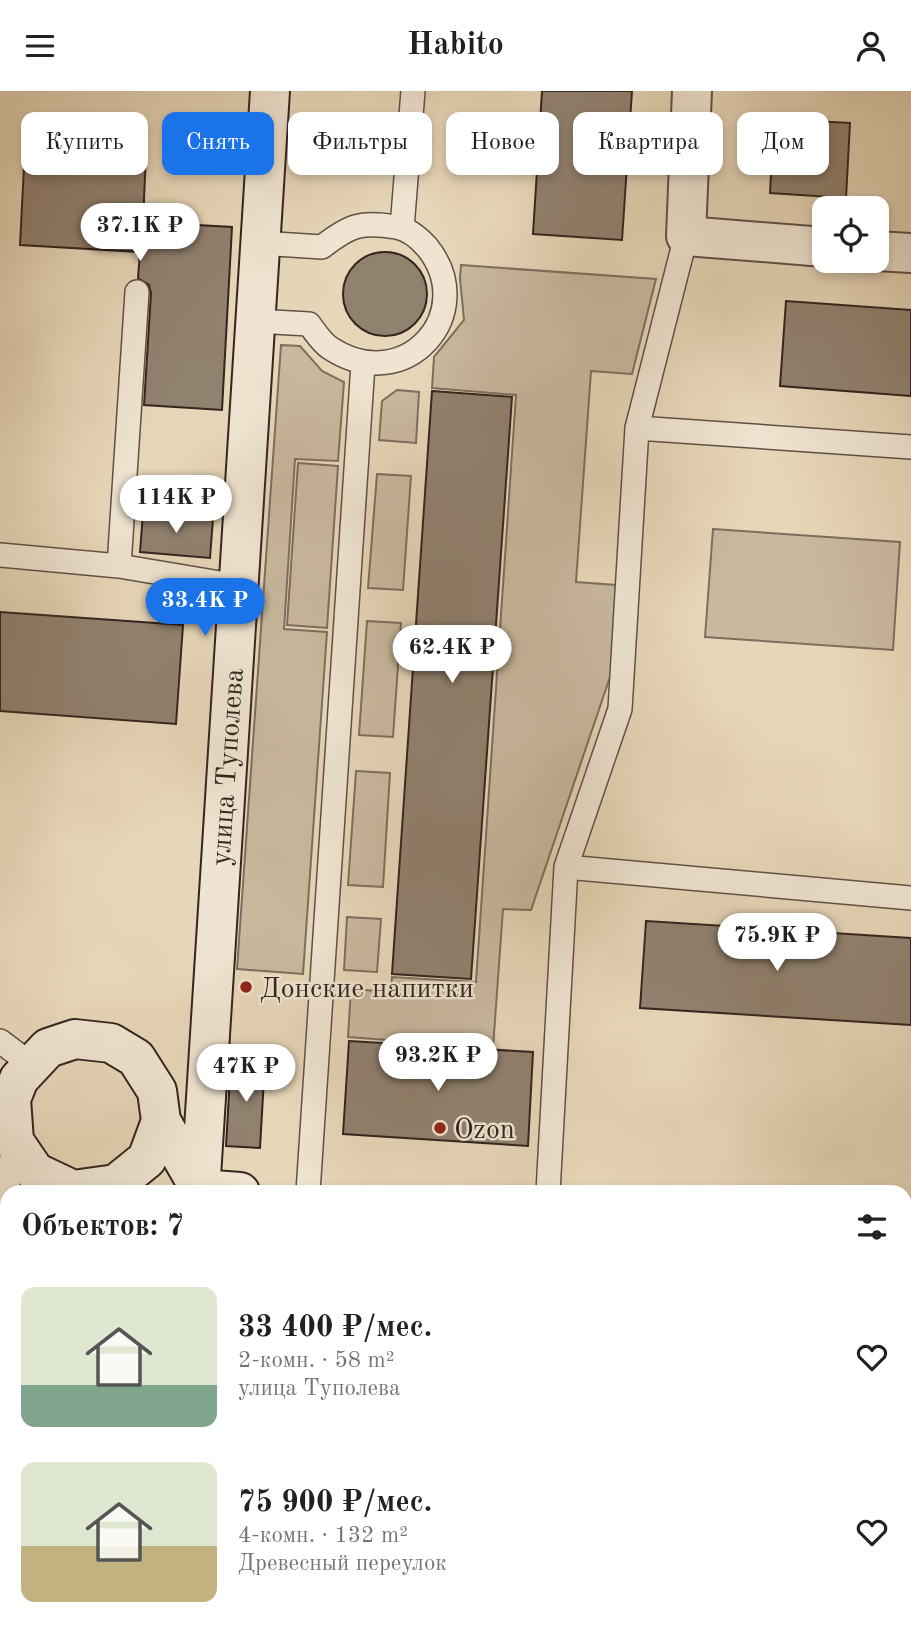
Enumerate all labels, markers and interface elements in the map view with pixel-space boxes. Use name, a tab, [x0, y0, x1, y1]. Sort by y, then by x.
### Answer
icon: menu	[21, 27, 59, 65]
icon: person	[852, 27, 890, 65]
text: Habito	[407, 30, 504, 62]
chip: Купить	[21, 112, 148, 175]
chip: Снять	[162, 112, 274, 175]
chip: Фильтры	[288, 112, 432, 175]
chip: Новое	[446, 112, 559, 175]
chip: Квартира	[573, 112, 723, 175]
chip: Дом	[737, 112, 829, 175]
map controls	[812, 196, 889, 273]
button: locate	[812, 196, 889, 273]
pin: 37.1K ₽	[75, 204, 205, 263]
text: 37.1K ₽	[97, 214, 183, 237]
pin: 114K ₽	[119, 475, 233, 535]
text: 114K ₽	[136, 486, 216, 509]
pin: 33.4K ₽	[140, 579, 270, 638]
text: 33.4K ₽	[162, 589, 248, 612]
pin: 62.4K ₽	[387, 625, 517, 685]
text: 62.4K ₽	[409, 636, 495, 659]
street label: улица Туполева	[208, 667, 250, 867]
pin: 75.9K ₽	[712, 913, 842, 973]
text: 75.9K ₽	[734, 924, 820, 947]
place label: Донские напитки	[260, 976, 474, 1004]
marker: Донские напитки	[238, 979, 254, 995]
pin: 93.2K ₽	[373, 1033, 503, 1093]
text: 93.2K ₽	[395, 1044, 481, 1067]
pin: 47K ₽	[197, 1045, 295, 1104]
text: 47K ₽	[213, 1055, 279, 1078]
place label: Ozon	[454, 1117, 515, 1145]
marker: Ozon	[432, 1120, 448, 1136]
icon: filters	[853, 1208, 891, 1246]
text: Объектов: 7	[21, 1212, 184, 1242]
text: 33 400 ₽/мес.	[238, 1313, 432, 1343]
icon: home	[77, 1315, 161, 1399]
icon: heart	[853, 1338, 891, 1376]
text: 2-комн. · 58 m²	[238, 1349, 395, 1372]
text: улица Туполева	[238, 1377, 400, 1400]
text: 75 900 ₽/мес.	[238, 1488, 432, 1518]
icon: home	[77, 1490, 161, 1574]
icon: heart	[853, 1513, 891, 1551]
text: 4-комн. · 132 m²	[238, 1524, 408, 1547]
text: Древесный переулок	[238, 1552, 447, 1575]

